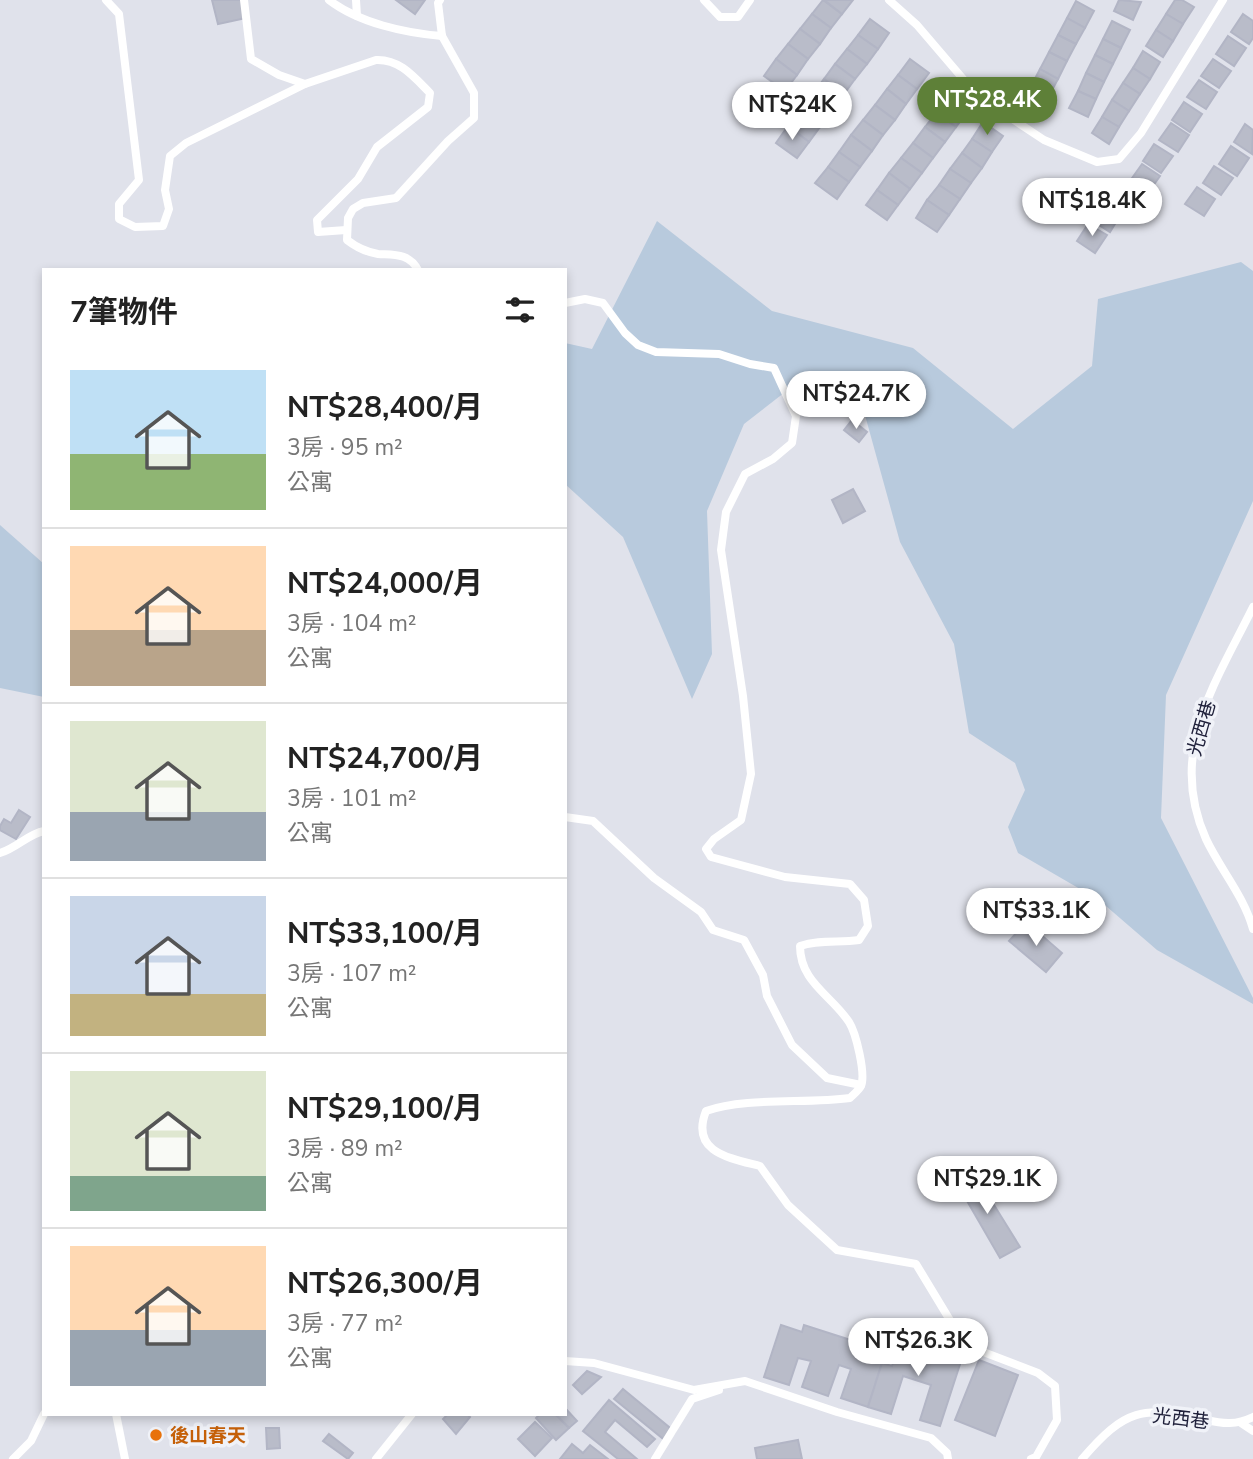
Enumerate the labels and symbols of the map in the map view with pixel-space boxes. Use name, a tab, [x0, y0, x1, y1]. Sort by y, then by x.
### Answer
pin: NT$28.4K	[915, 78, 1059, 137]
pin: NT$24K	[735, 82, 849, 142]
pin: NT$18.4K	[1020, 178, 1164, 238]
pin: NT$24.7K	[784, 372, 928, 431]
street label: 光西巷	[1182, 697, 1222, 759]
pin: NT$33.1K	[964, 888, 1108, 948]
pin: NT$29.1K	[915, 1156, 1059, 1216]
pin: NT$26.3K	[846, 1318, 990, 1378]
street label: 光西巷	[1151, 1403, 1211, 1435]
place label: 後山春天	[170, 1423, 246, 1449]
marker: 後山春天	[148, 1427, 164, 1443]

